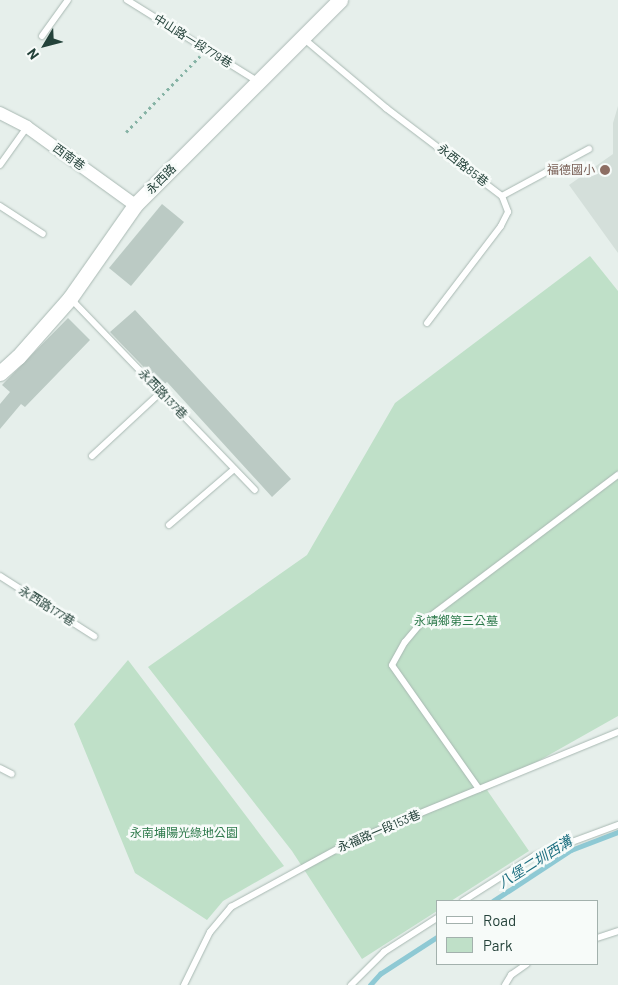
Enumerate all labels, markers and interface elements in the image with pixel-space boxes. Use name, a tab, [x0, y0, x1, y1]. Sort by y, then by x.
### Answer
street label: 中山路一段779巷	[151, 11, 235, 71]
north arrow	[20, 20, 70, 70]
text: N	[23, 45, 42, 63]
street label: 西南巷	[50, 141, 88, 173]
street label: 永西路85巷	[435, 141, 491, 189]
street label: 永西路	[143, 161, 179, 197]
place label: 福德國小	[547, 163, 595, 177]
marker: 福德國小	[599, 164, 611, 176]
street label: 永西路137巷	[136, 366, 190, 422]
street label: 永西路177巷	[16, 583, 78, 629]
park label: 永靖鄉第三公墓	[414, 614, 498, 628]
street label: 永福路一段153巷	[335, 807, 423, 855]
park label: 永南埔陽光綠地公園	[130, 826, 238, 840]
water label: 八堡二圳西溝	[495, 833, 575, 891]
legend	[436, 900, 598, 965]
text: Road	[483, 911, 516, 929]
text: Park	[483, 936, 512, 954]

